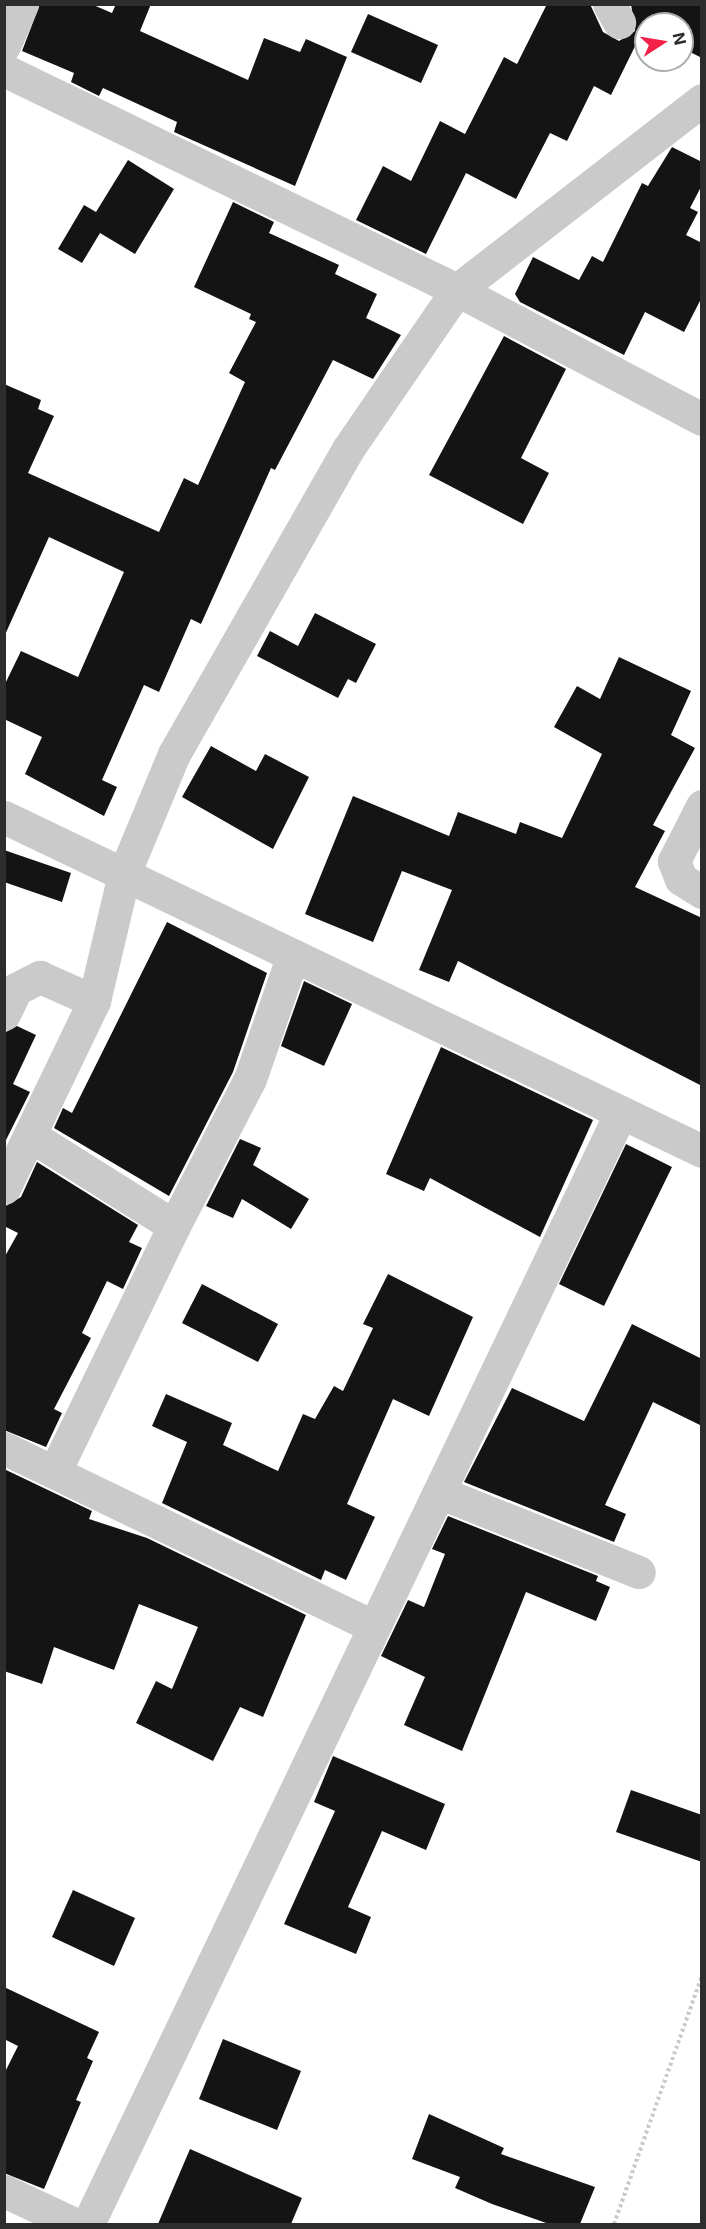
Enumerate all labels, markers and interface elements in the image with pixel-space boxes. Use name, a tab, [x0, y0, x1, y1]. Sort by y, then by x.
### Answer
north arrow	[634, 12, 694, 72]
text: N	[669, 31, 691, 47]

